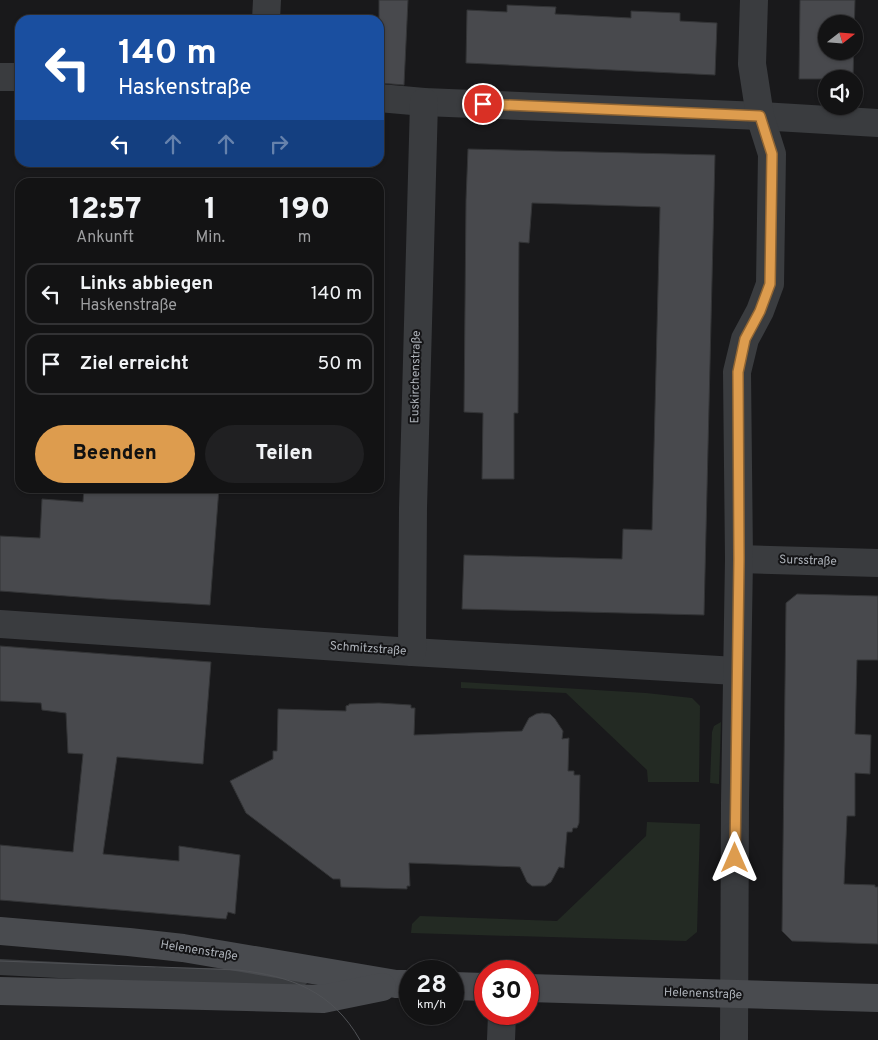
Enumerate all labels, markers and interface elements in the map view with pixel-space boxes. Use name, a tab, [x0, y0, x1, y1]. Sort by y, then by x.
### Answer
north arrow	[818, 15, 862, 60]
map controls	[818, 15, 863, 115]
text: 140 m	[118, 32, 217, 76]
icon: left	[35, 35, 100, 100]
button: sound	[818, 70, 863, 115]
text: Haskenstraße	[118, 75, 251, 102]
pin	[462, 83, 504, 125]
icon: arrive	[469, 90, 497, 118]
icon: left	[106, 130, 134, 158]
icon: ahead	[159, 130, 187, 158]
icon: ahead	[212, 130, 240, 158]
icon: right	[265, 130, 293, 158]
text: 12:57	[69, 192, 142, 229]
text: 1	[204, 192, 216, 229]
text: 190	[279, 192, 330, 229]
text: Ankunft	[76, 228, 134, 248]
text: Min.	[196, 228, 225, 248]
text: m	[298, 228, 311, 248]
text: Links abbiegen	[80, 272, 213, 296]
icon: left	[37, 280, 65, 308]
text: 140 m	[311, 282, 362, 306]
text: Haskenstraße	[80, 296, 177, 316]
street label: Euskirchenstraße	[407, 330, 425, 424]
icon: arrive	[37, 350, 65, 378]
text: Ziel erreicht	[80, 352, 189, 376]
text: 50 m	[317, 352, 362, 376]
button: Beenden	[35, 425, 195, 483]
button: Teilen	[205, 425, 364, 483]
street label: Sursstraße	[779, 552, 837, 570]
street label: Schmitzstraße	[329, 638, 407, 660]
position arrow	[708, 831, 760, 883]
street label: Helenenstraße	[159, 937, 239, 965]
speed limit sign: 30	[474, 960, 539, 1025]
text: 28	[416, 970, 447, 1002]
street label: Helenenstraße	[664, 985, 742, 1003]
text: km/h	[417, 997, 446, 1013]

